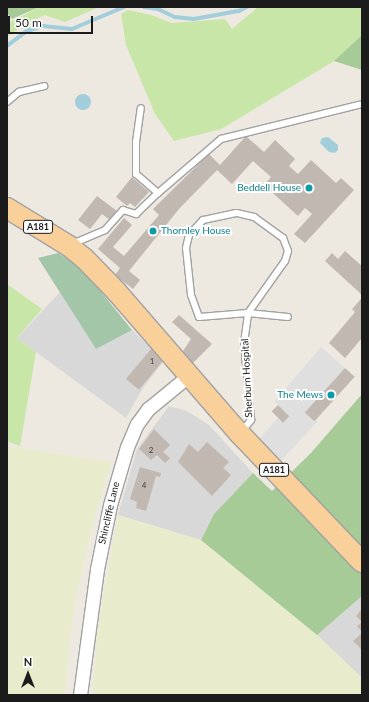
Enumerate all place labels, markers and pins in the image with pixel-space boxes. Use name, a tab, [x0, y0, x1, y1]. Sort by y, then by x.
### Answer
place label: Beddell House	[237, 182, 301, 194]
marker: Beddell House	[304, 183, 314, 193]
place label: Thornley House	[161, 225, 231, 237]
marker: Thornley House	[148, 226, 158, 236]
place label: The Mews	[277, 389, 323, 401]
marker: The Mews	[326, 390, 336, 400]

